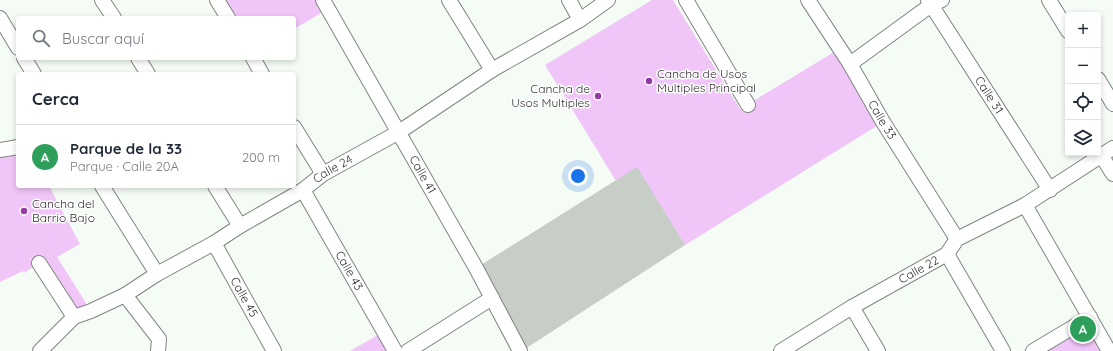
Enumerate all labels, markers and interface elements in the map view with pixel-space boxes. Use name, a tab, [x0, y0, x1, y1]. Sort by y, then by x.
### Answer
map controls	[1065, 12, 1101, 156]
button: +	[1065, 12, 1101, 48]
search box	[16, 16, 296, 60]
icon: search	[30, 27, 52, 49]
text: Buscar aquí	[62, 29, 144, 48]
button: −	[1065, 48, 1101, 84]
place label: Cancha de Usos Multiples Principal	[657, 66, 756, 95]
street label: Calle 31	[972, 73, 1007, 116]
marker: Cancha de Usos Multiples Principal	[644, 76, 654, 86]
place label: Cancha de Usos Multiples	[511, 81, 590, 110]
button: locate	[1065, 84, 1101, 120]
text: Cerca	[32, 88, 79, 109]
marker: Cancha de Usos Multiples	[593, 91, 603, 101]
street label: Calle 33	[865, 97, 900, 142]
button: layers	[1065, 120, 1101, 156]
text: Parque de la 33	[70, 139, 182, 158]
text: A	[41, 149, 49, 165]
text: 200 m	[242, 149, 280, 165]
street label: Calle 24	[310, 151, 355, 186]
street label: Calle 41	[406, 153, 440, 196]
text: Parque · Calle 20A	[70, 158, 179, 174]
your location	[568, 166, 588, 186]
place label: Cancha del Barrio Bajo	[32, 196, 95, 225]
marker: Cancha del Barrio Bajo	[19, 206, 29, 216]
street label: Calle 43	[332, 248, 367, 293]
street label: Calle 22	[896, 252, 942, 287]
street label: Calle 45	[227, 274, 262, 320]
pin: A	[1070, 314, 1096, 344]

